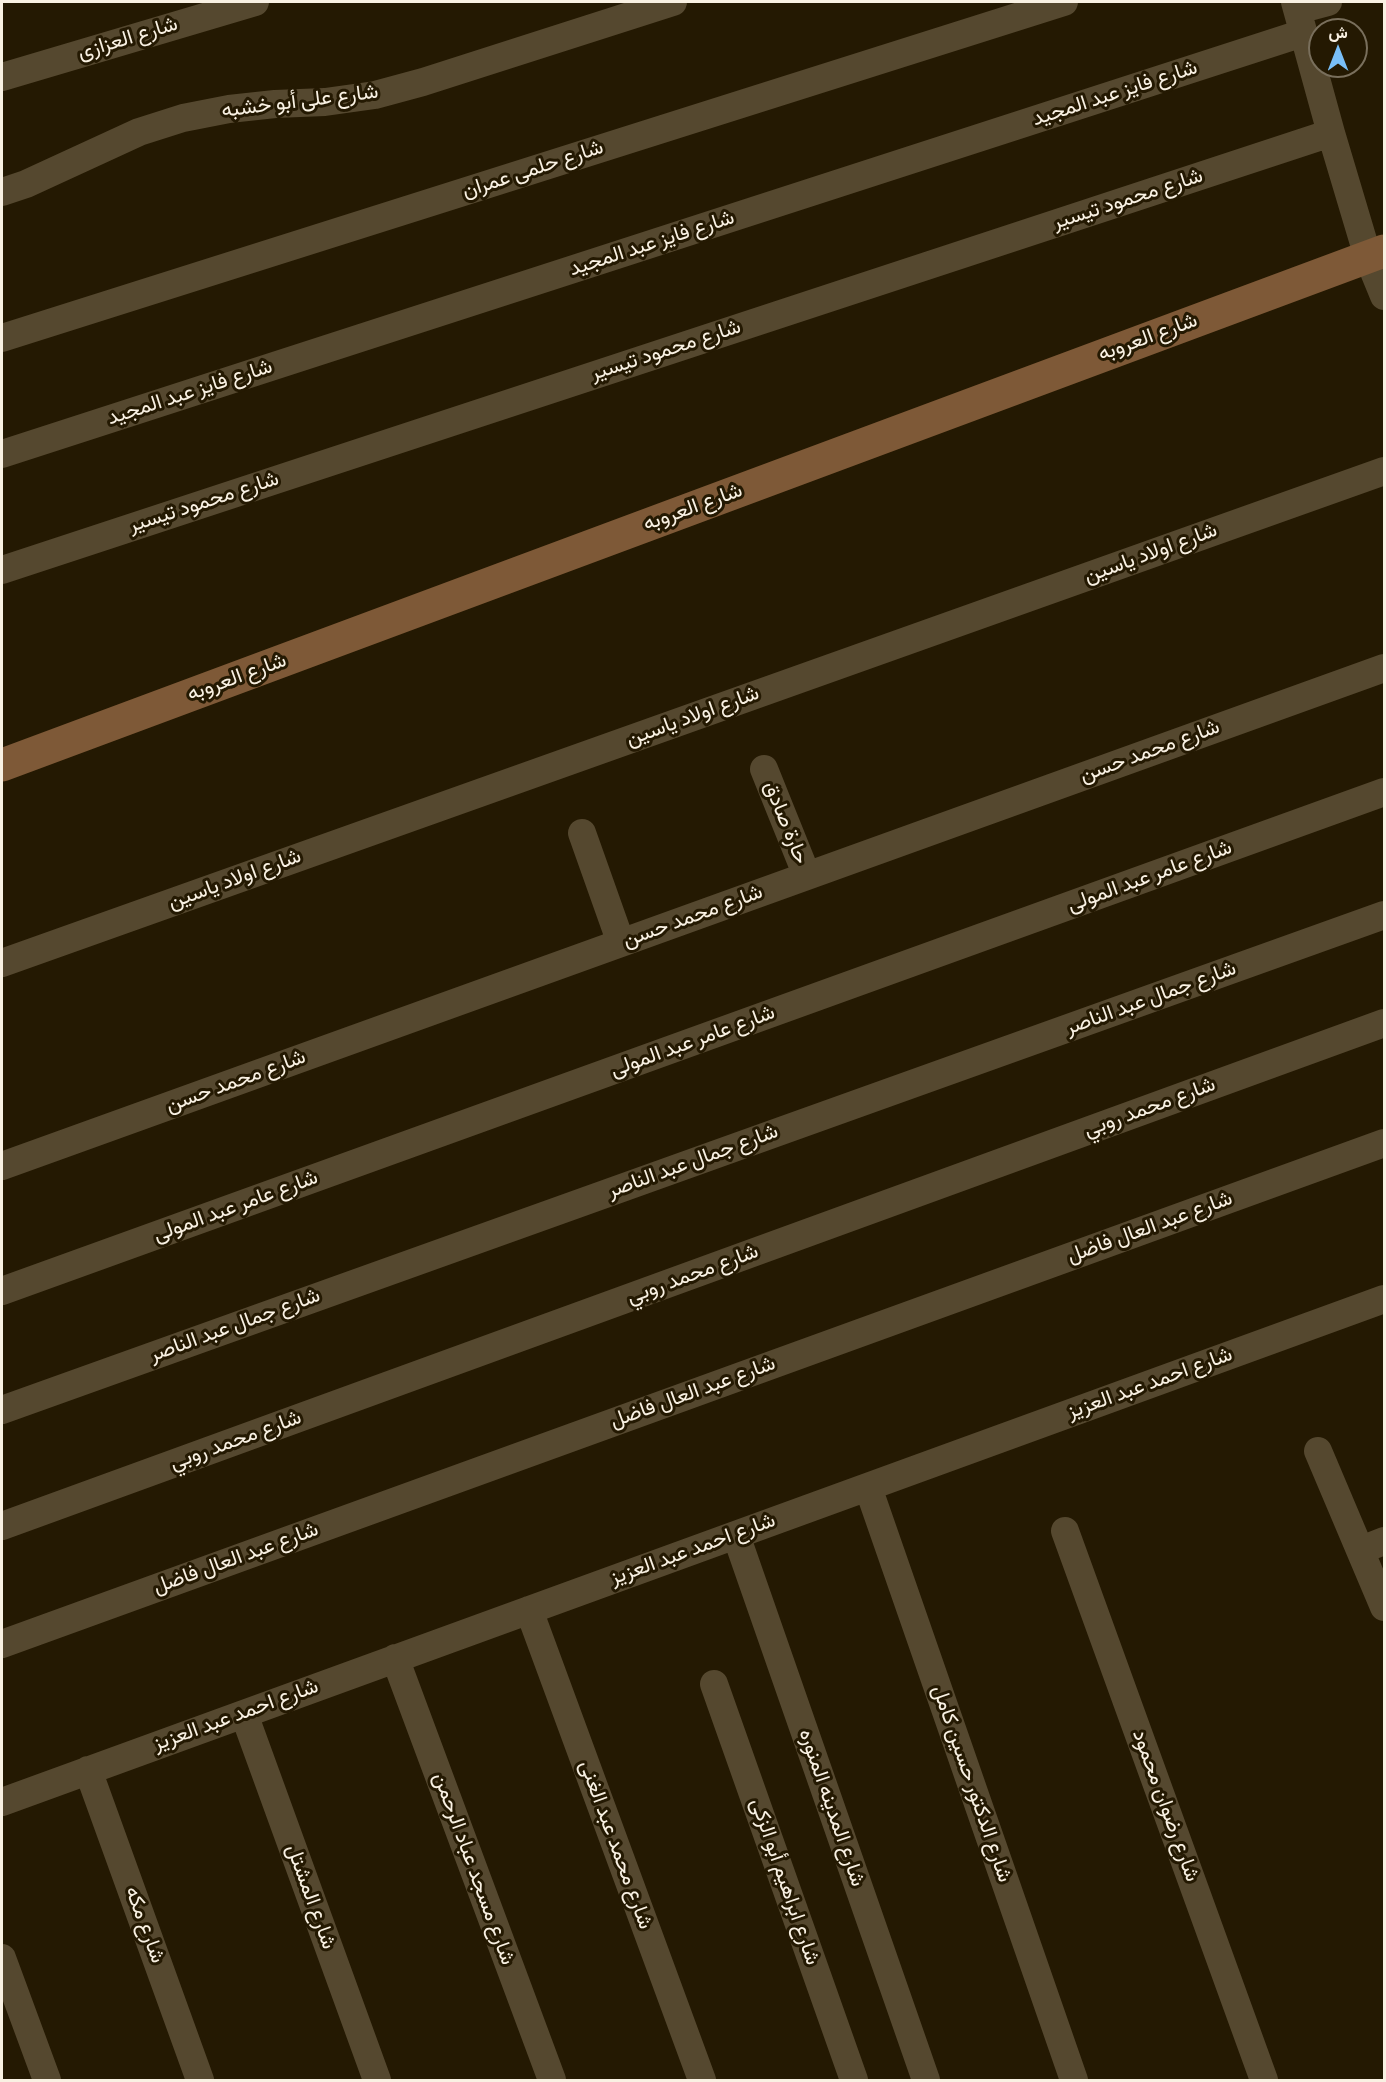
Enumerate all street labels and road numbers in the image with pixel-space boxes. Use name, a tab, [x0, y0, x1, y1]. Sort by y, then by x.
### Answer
street label: شارع العزازى	[75, 12, 181, 66]
street label: شارع فايز عبد المجيد	[1029, 55, 1201, 133]
street label: شارع على أبو خشبه	[220, 80, 380, 124]
street label: شارع حلمى عمران	[459, 135, 607, 205]
street label: شارع محمود تيسير	[1050, 164, 1206, 236]
street label: شارع فايز عبد المجيد	[566, 205, 738, 283]
street label: شارع العروبه	[1095, 308, 1201, 368]
street label: شارع محمود تيسير	[588, 315, 744, 387]
street label: شارع فايز عبد المجيد	[104, 354, 276, 432]
street label: شارع محمود تيسير	[126, 467, 282, 539]
street label: شارع العروبه	[640, 478, 746, 538]
street label: شارع اولاد ياسين	[1081, 518, 1221, 590]
street label: شارع العروبه	[184, 648, 290, 708]
street label: شارع اولاد ياسين	[623, 681, 763, 753]
street label: شارع محمد حسن	[1077, 715, 1223, 789]
street label: حارة صادق	[757, 778, 813, 868]
street label: شارع عامر عبد المولى	[1064, 836, 1236, 918]
street label: شارع اولاد ياسين	[165, 844, 305, 916]
street label: شارع محمد حسن	[620, 880, 766, 954]
street label: شارع جمال عبد الناصر	[1062, 956, 1240, 1042]
street label: شارع عامر عبد المولى	[607, 1001, 779, 1083]
street label: شارع محمد حسن	[163, 1045, 309, 1119]
street label: شارع محمد روبي	[1081, 1073, 1219, 1143]
street label: شارع جمال عبد الناصر	[604, 1119, 782, 1205]
street label: شارع عامر عبد المولى	[150, 1166, 322, 1248]
street label: شارع عبد العال فاضل	[1064, 1186, 1236, 1270]
street label: شارع محمد روبي	[624, 1240, 762, 1310]
street label: شارع جمال عبد الناصر	[146, 1283, 324, 1369]
street label: شارع احمد عبد العزيز	[1064, 1342, 1236, 1426]
street label: شارع عبد العال فاضل	[607, 1351, 779, 1435]
street label: شارع محمد روبي	[167, 1406, 305, 1476]
street label: شارع احمد عبد العزيز	[607, 1508, 779, 1592]
street label: شارع عبد العال فاضل	[150, 1517, 322, 1601]
street label: شارع احمد عبد العزيز	[150, 1674, 322, 1758]
street label: شارع الدكتور حسين كامل	[925, 1682, 1017, 1886]
street label: شارع المدينه المنوره	[792, 1726, 870, 1890]
street label: شارع رضوان محمود	[1126, 1727, 1204, 1885]
street label: شارع محمد عبد الغنى	[573, 1757, 657, 1933]
street label: شارع مسجد عباد الرحمن	[426, 1769, 520, 1969]
street label: شارع ابراهيم أبو الزكى	[744, 1795, 824, 1969]
street label: شارع المشتل	[279, 1841, 341, 1953]
street label: شارع مكه	[119, 1883, 169, 1967]

